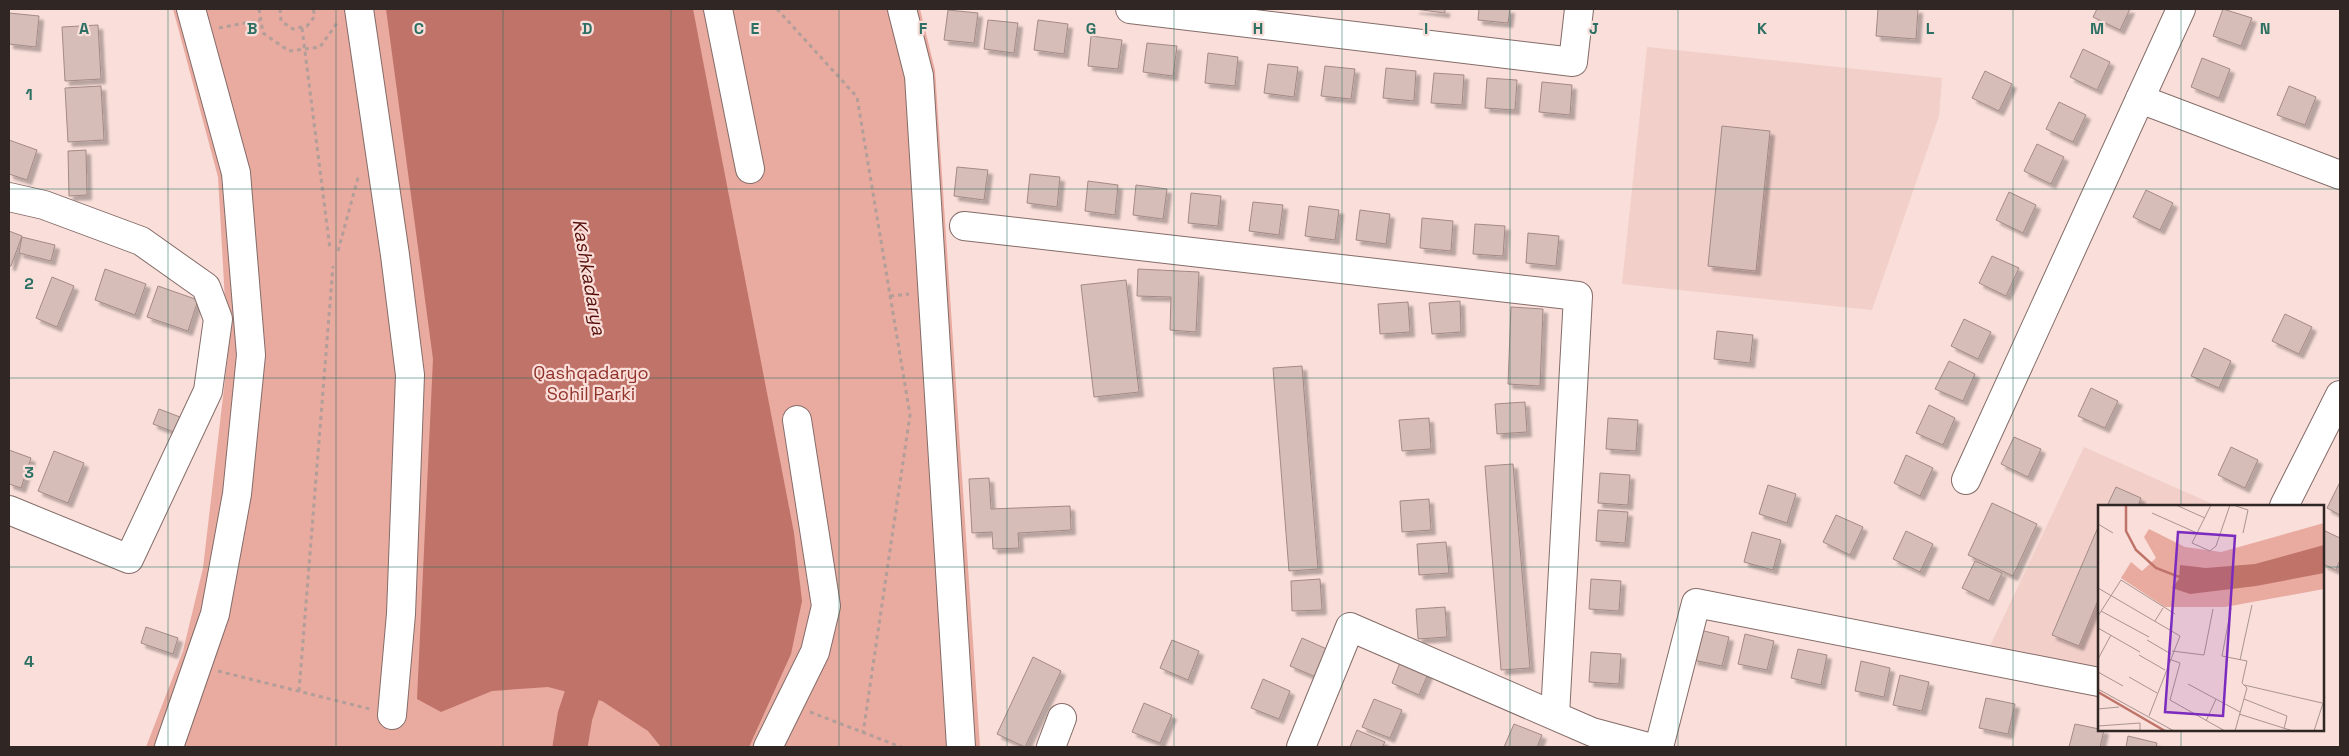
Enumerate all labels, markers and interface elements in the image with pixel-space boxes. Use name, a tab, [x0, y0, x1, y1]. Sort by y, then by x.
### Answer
text: A	[79, 18, 89, 39]
text: B	[247, 18, 257, 39]
text: C	[414, 18, 424, 39]
text: D	[582, 18, 592, 39]
text: E	[751, 18, 760, 39]
text: F	[919, 18, 928, 39]
text: G	[1086, 18, 1096, 39]
text: H	[1253, 18, 1263, 39]
text: I	[1424, 18, 1428, 39]
text: J	[1589, 18, 1599, 39]
text: K	[1757, 18, 1767, 39]
text: L	[1926, 18, 1935, 39]
text: M	[2090, 18, 2104, 39]
text: N	[2260, 18, 2270, 39]
text: 1	[25, 84, 33, 105]
water label: Kashkadarya	[566, 217, 612, 337]
text: 2	[24, 273, 34, 294]
park label: Qashqadaryo Sohil Parki	[533, 361, 649, 405]
text: 3	[24, 462, 34, 483]
inset map	[2098, 505, 2324, 731]
text: 4	[24, 651, 34, 672]

